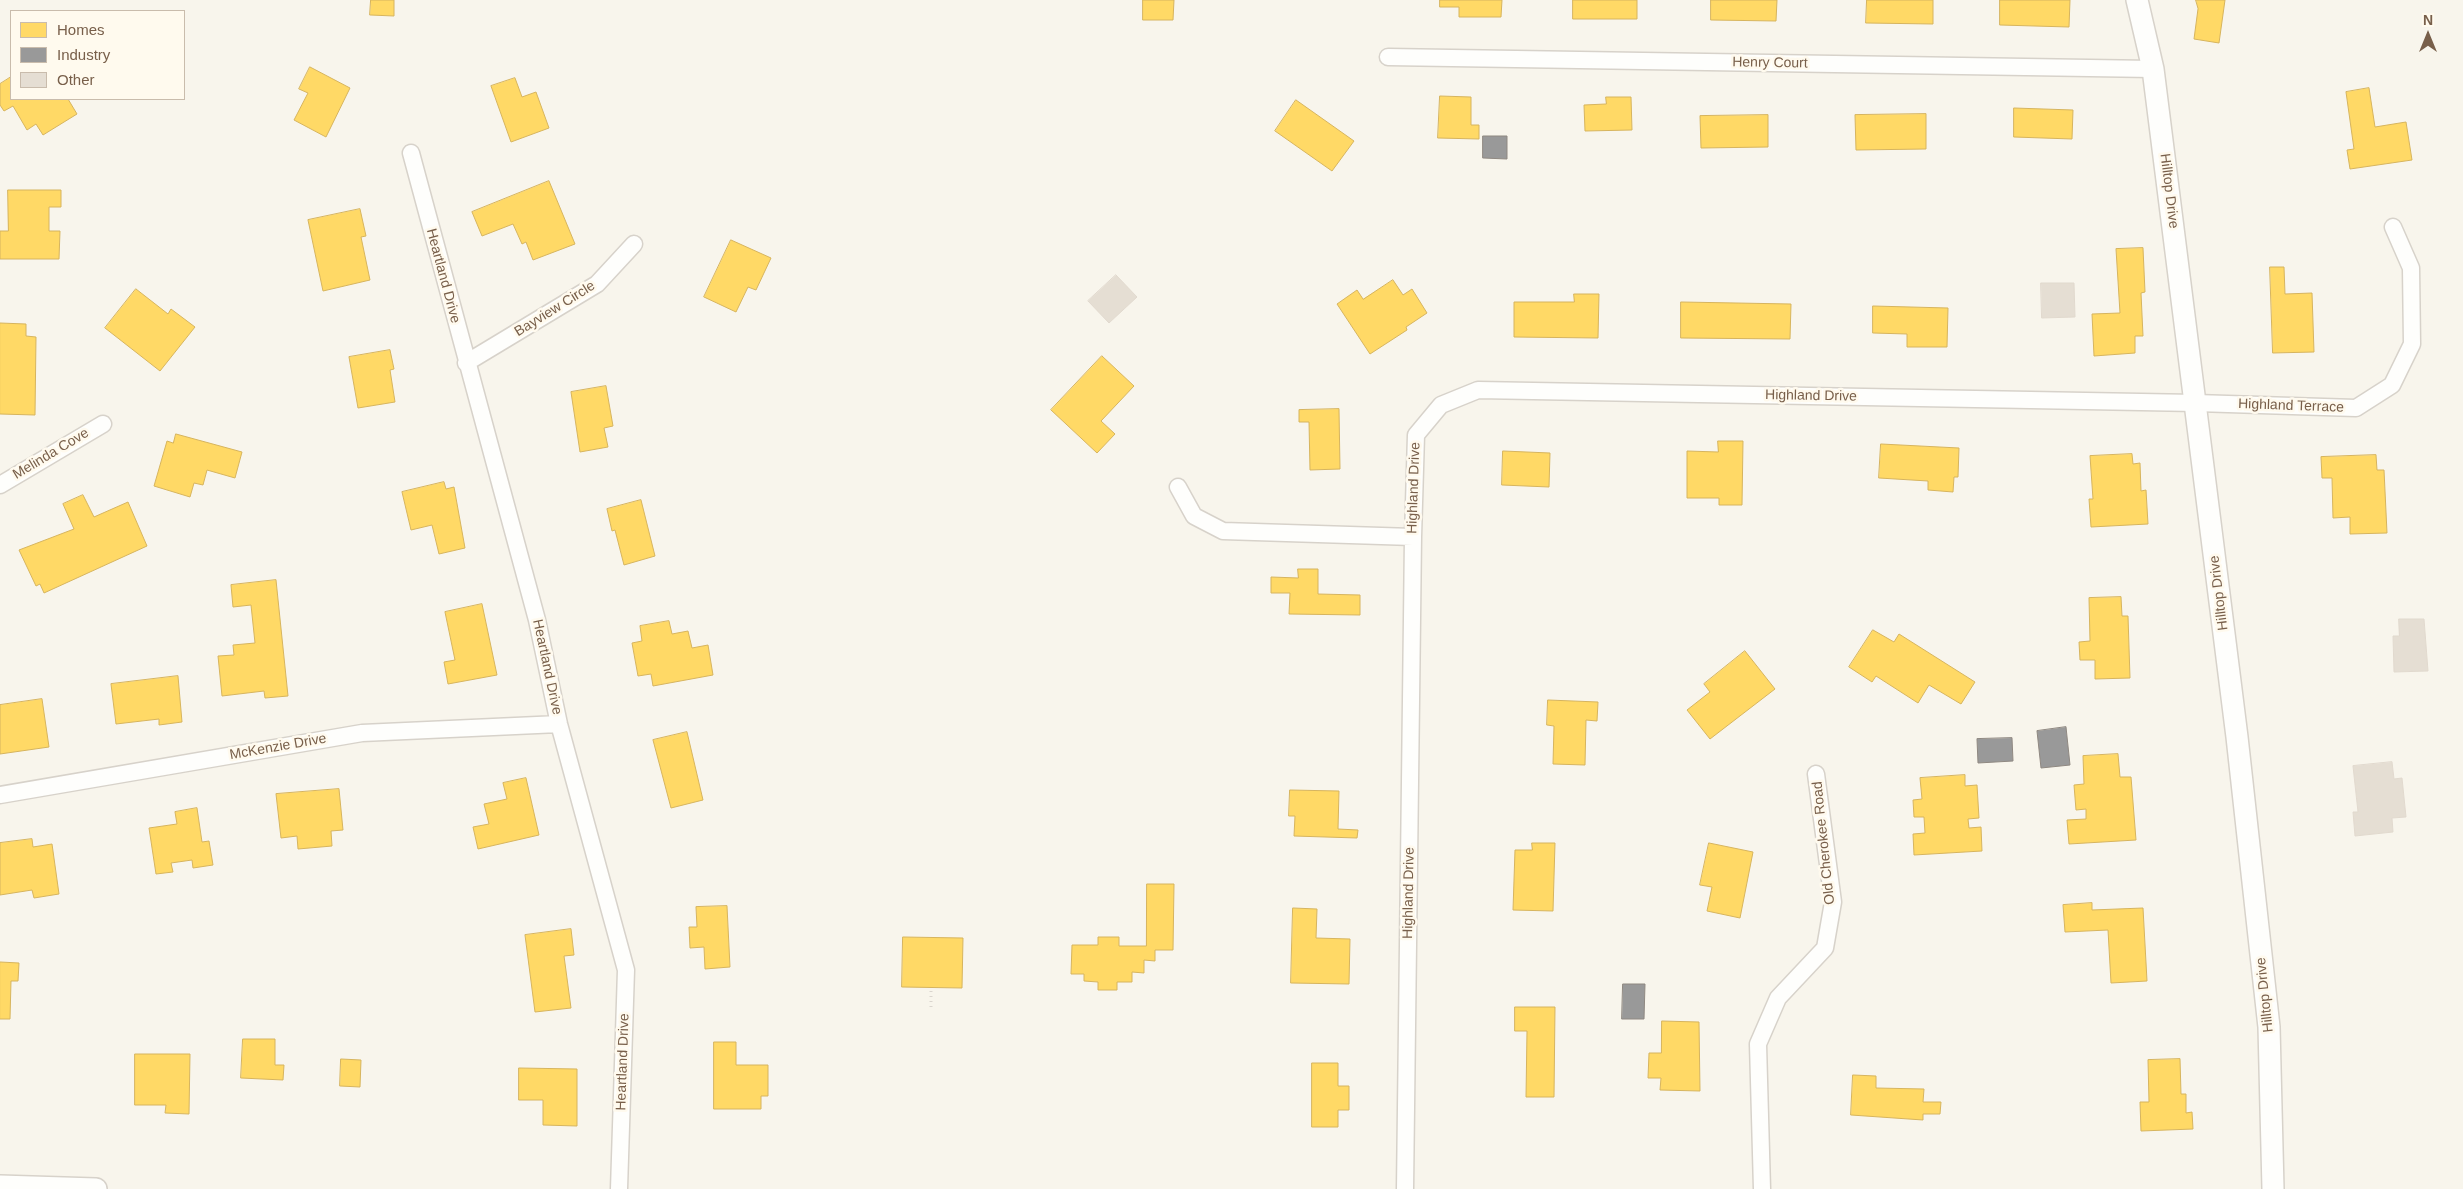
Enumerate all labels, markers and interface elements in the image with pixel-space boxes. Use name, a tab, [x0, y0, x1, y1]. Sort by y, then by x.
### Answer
legend	[10, 10, 185, 100]
north arrow	[2403, 10, 2453, 60]
text: N	[2423, 12, 2433, 28]
text: Homes	[57, 21, 105, 38]
text: Industry	[57, 46, 110, 63]
street label: Henry Court	[1732, 54, 1808, 72]
text: Other	[57, 71, 95, 88]
street label: Hilltop Drive	[2156, 153, 2182, 229]
street label: Heartland Drive	[422, 227, 464, 325]
street label: Bayview Circle	[512, 278, 598, 340]
street label: Highland Drive	[1765, 387, 1857, 405]
street label: Highland Terrace	[2238, 396, 2344, 416]
street label: Melinda Cove	[10, 425, 92, 483]
street label: Highland Drive	[1404, 442, 1424, 534]
street label: Hilltop Drive	[2206, 555, 2232, 631]
street label: Heartland Drive	[529, 618, 565, 716]
street label: McKenzie Drive	[228, 730, 328, 764]
street label: Old Cherokee Road	[1809, 781, 1839, 905]
street label: Highland Drive	[1400, 847, 1418, 939]
street label: Hilltop Drive	[2253, 957, 2277, 1033]
street label: Heartland Drive	[613, 1013, 633, 1111]

